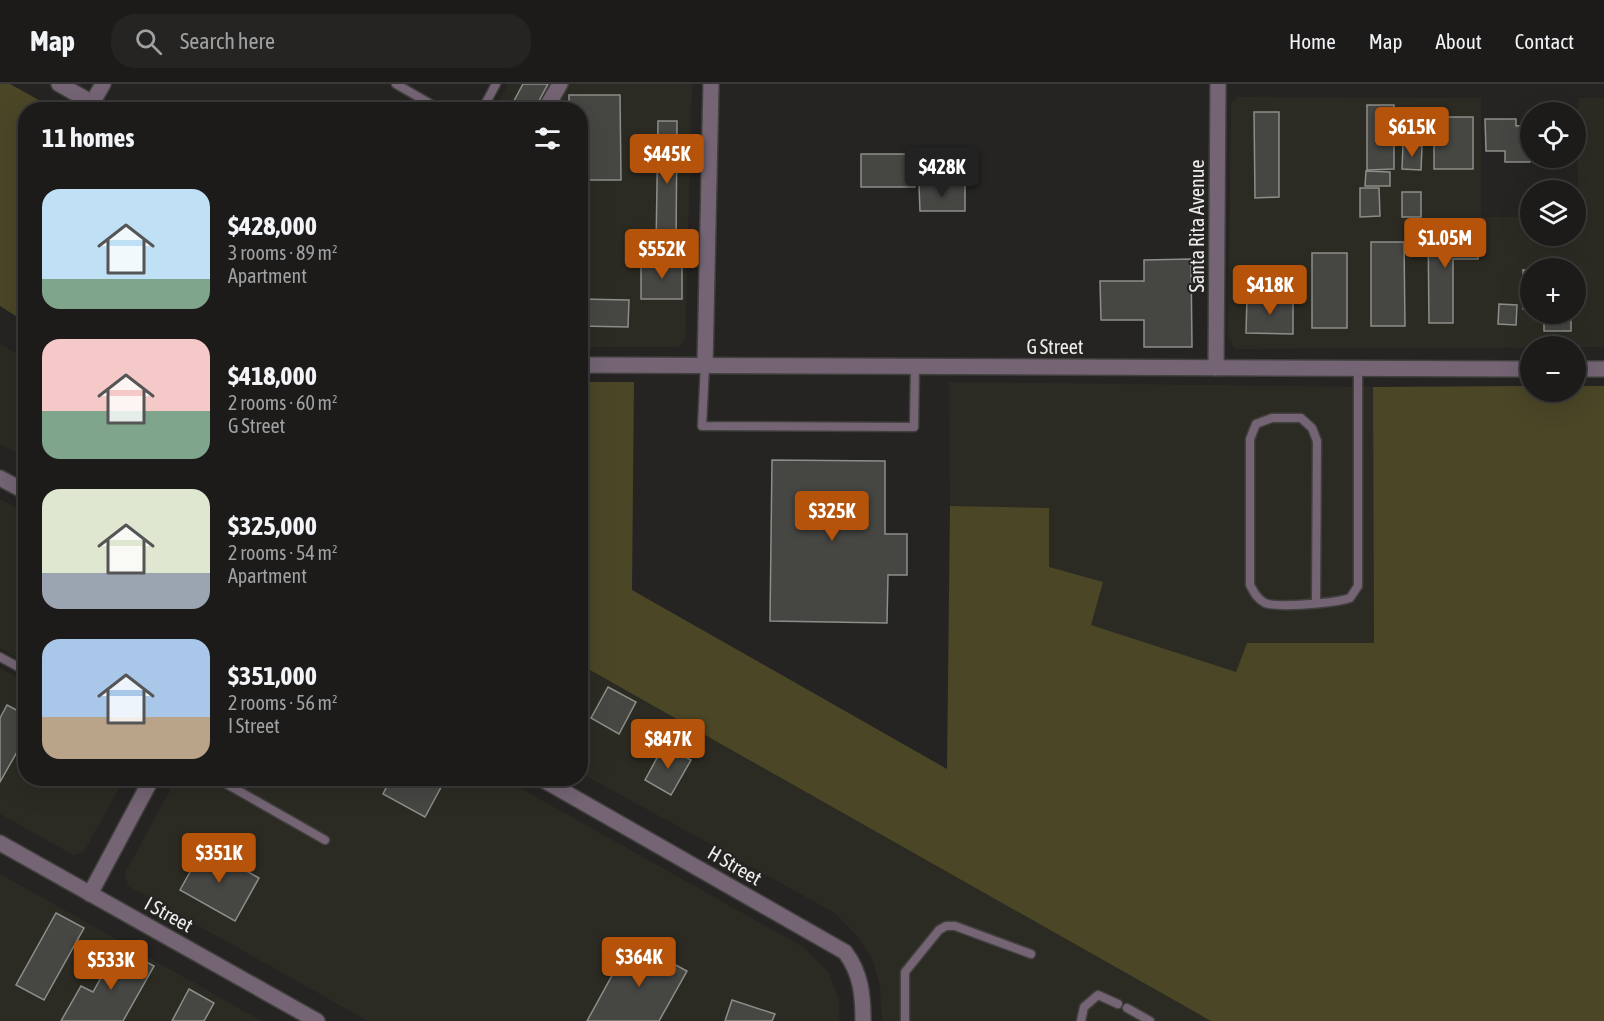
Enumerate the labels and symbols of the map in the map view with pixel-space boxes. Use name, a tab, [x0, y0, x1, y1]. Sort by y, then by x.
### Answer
pin: $615K	[1370, 107, 1454, 158]
pin: $445K	[625, 134, 709, 185]
pin: $428K	[900, 147, 984, 198]
street label: Santa Rita Avenue	[1185, 160, 1208, 292]
pin: $1.05M	[1396, 218, 1494, 269]
pin: $552K	[620, 229, 704, 280]
pin: $418K	[1228, 265, 1312, 316]
street label: G Street	[1026, 335, 1084, 358]
pin: $325K	[790, 491, 874, 542]
pin: $847K	[626, 719, 710, 770]
pin: $351K	[177, 833, 261, 884]
street label: H Street	[704, 840, 766, 890]
street label: I Street	[141, 891, 197, 937]
pin: $364K	[597, 937, 681, 988]
pin: $533K	[69, 940, 153, 991]

